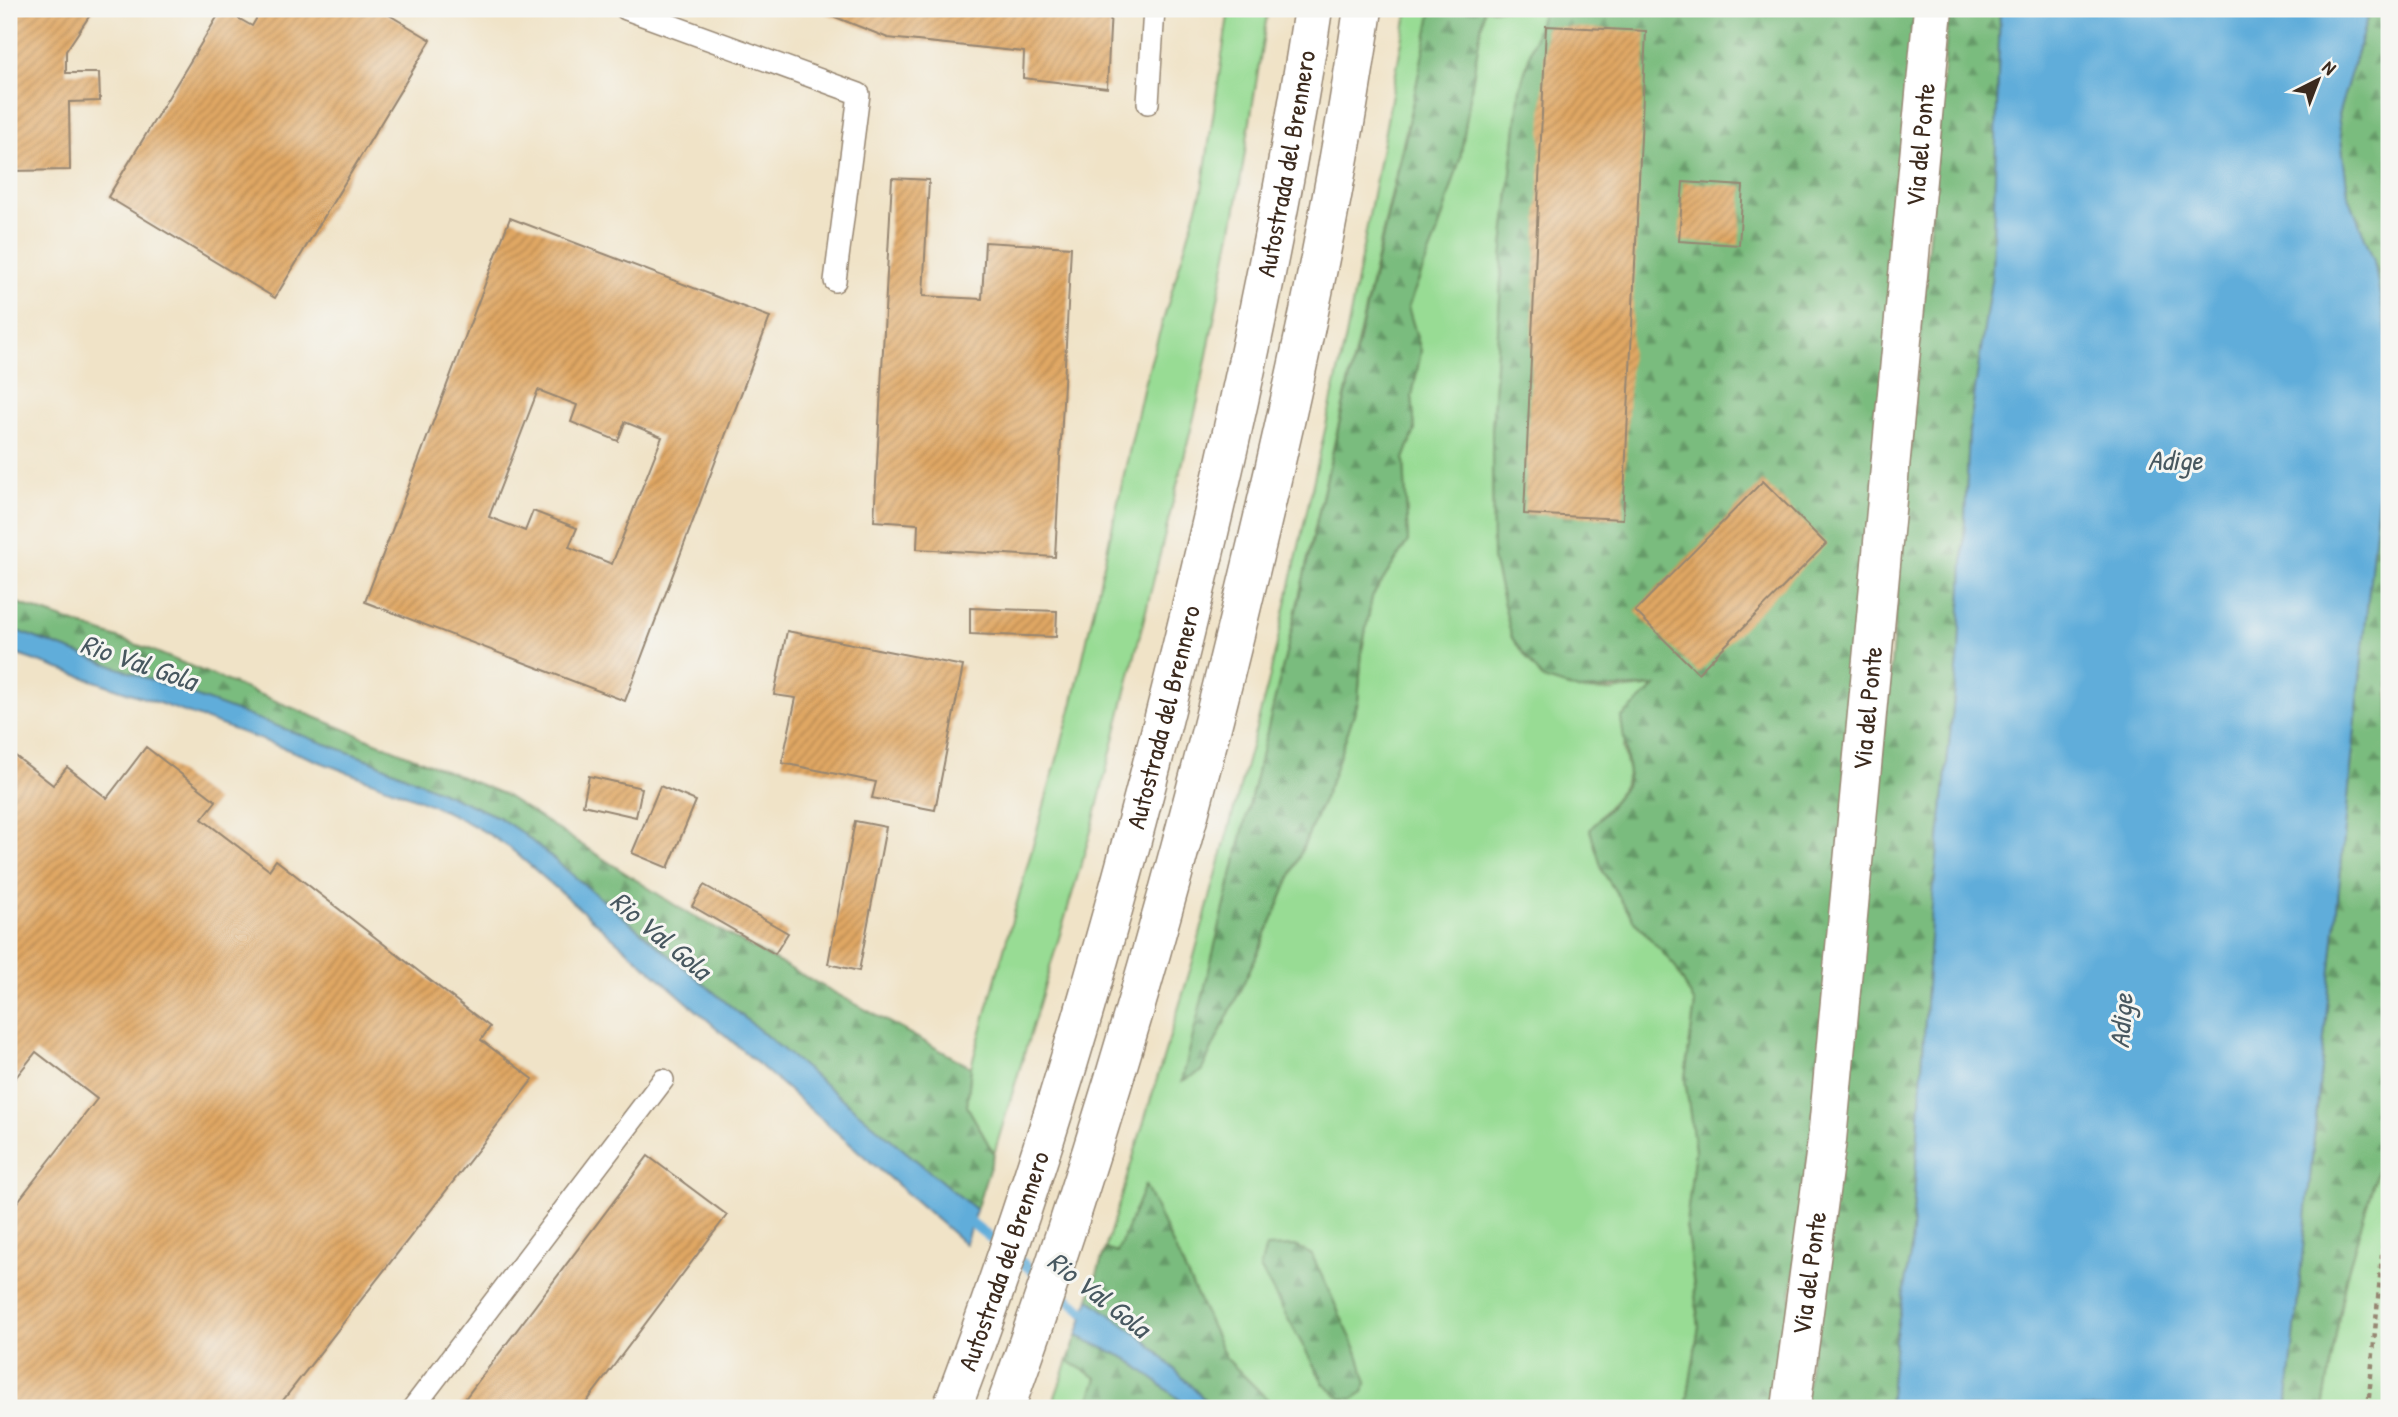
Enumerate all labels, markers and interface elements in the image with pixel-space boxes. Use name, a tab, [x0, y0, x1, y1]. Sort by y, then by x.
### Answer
north arrow	[2282, 46, 2352, 116]
street label: Autostrada del Brennero	[1248, 48, 1323, 280]
text: N	[2317, 54, 2342, 80]
street label: Via del Ponte	[1897, 81, 1943, 208]
water label: Adige	[2148, 441, 2204, 479]
street label: Autostrada del Brennero	[1118, 602, 1208, 833]
water label: Rio Val Gola	[76, 624, 205, 701]
street label: Via del Ponte	[1844, 645, 1890, 772]
water label: Rio Val Gola	[603, 882, 722, 990]
water label: Adige	[2100, 991, 2142, 1049]
street label: Autostrada del Brennero	[950, 1147, 1057, 1375]
street label: Via del Ponte	[1783, 1209, 1834, 1337]
water label: Rio Val Gola	[1040, 1242, 1161, 1348]

